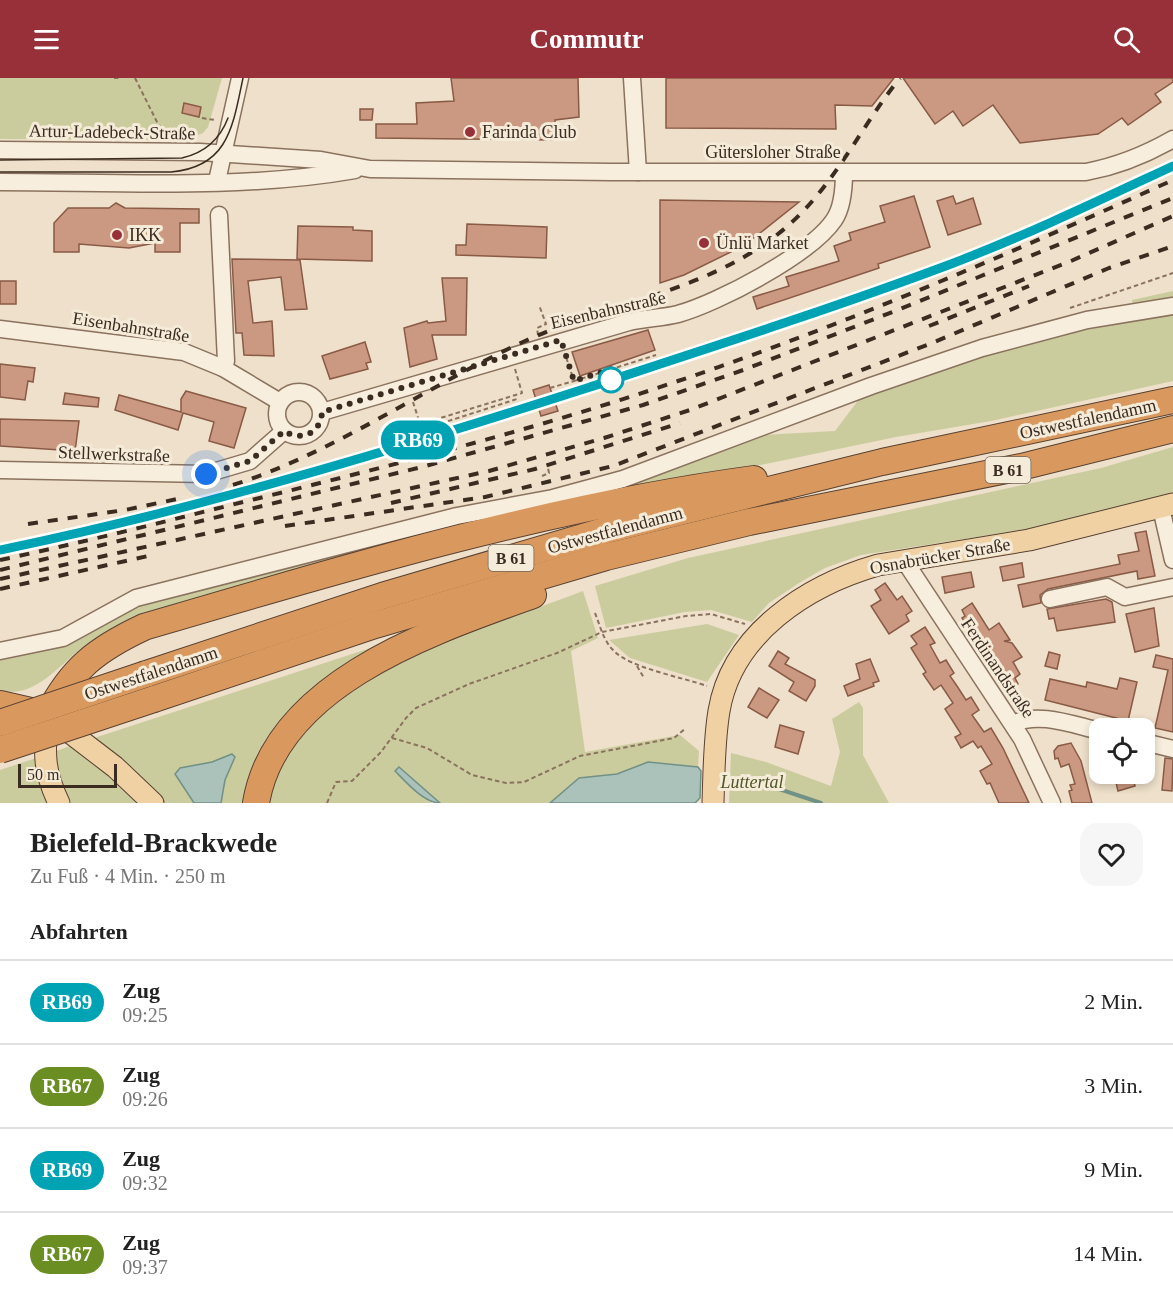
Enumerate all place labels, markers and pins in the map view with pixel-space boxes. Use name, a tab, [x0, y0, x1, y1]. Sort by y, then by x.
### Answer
place label: Farinda Club	[482, 122, 577, 142]
marker: Farinda Club	[463, 125, 477, 139]
place label: IKK	[129, 225, 161, 245]
marker: IKK	[110, 228, 124, 242]
place label: Ünlü Market	[716, 233, 808, 253]
marker: Ünlü Market	[697, 236, 711, 250]
unlabelled marker	[598, 367, 624, 393]

